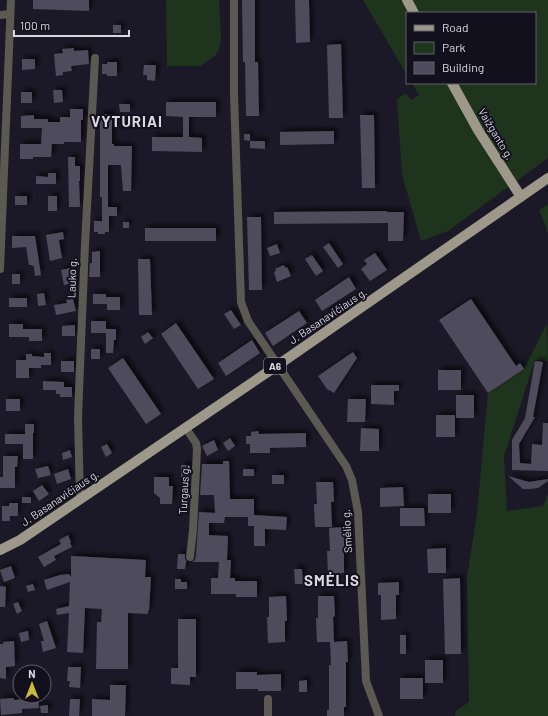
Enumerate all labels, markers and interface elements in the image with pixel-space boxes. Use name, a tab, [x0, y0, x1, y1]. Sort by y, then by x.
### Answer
scale bar	[14, 12, 129, 38]
legend	[406, 12, 536, 84]
text: 100 m	[20, 18, 50, 32]
text: Road	[442, 20, 469, 34]
text: Park	[442, 40, 466, 54]
text: Building	[442, 60, 484, 74]
street label: Vaižganto g.	[476, 106, 517, 162]
district label: VYTURIAI	[91, 112, 163, 130]
street label: Lauko g.	[64, 258, 79, 298]
street label: J. Basanavičiaus g.	[286, 285, 369, 346]
road number: A6	[264, 358, 286, 374]
street label: Turgaus g.	[176, 465, 191, 515]
street label: J. Basanavičiaus g.	[18, 467, 101, 528]
street label: Smėlio g.	[339, 509, 354, 553]
district label: SMĖLIS	[304, 571, 360, 589]
north arrow	[12, 664, 52, 704]
text: N	[28, 667, 36, 680]

